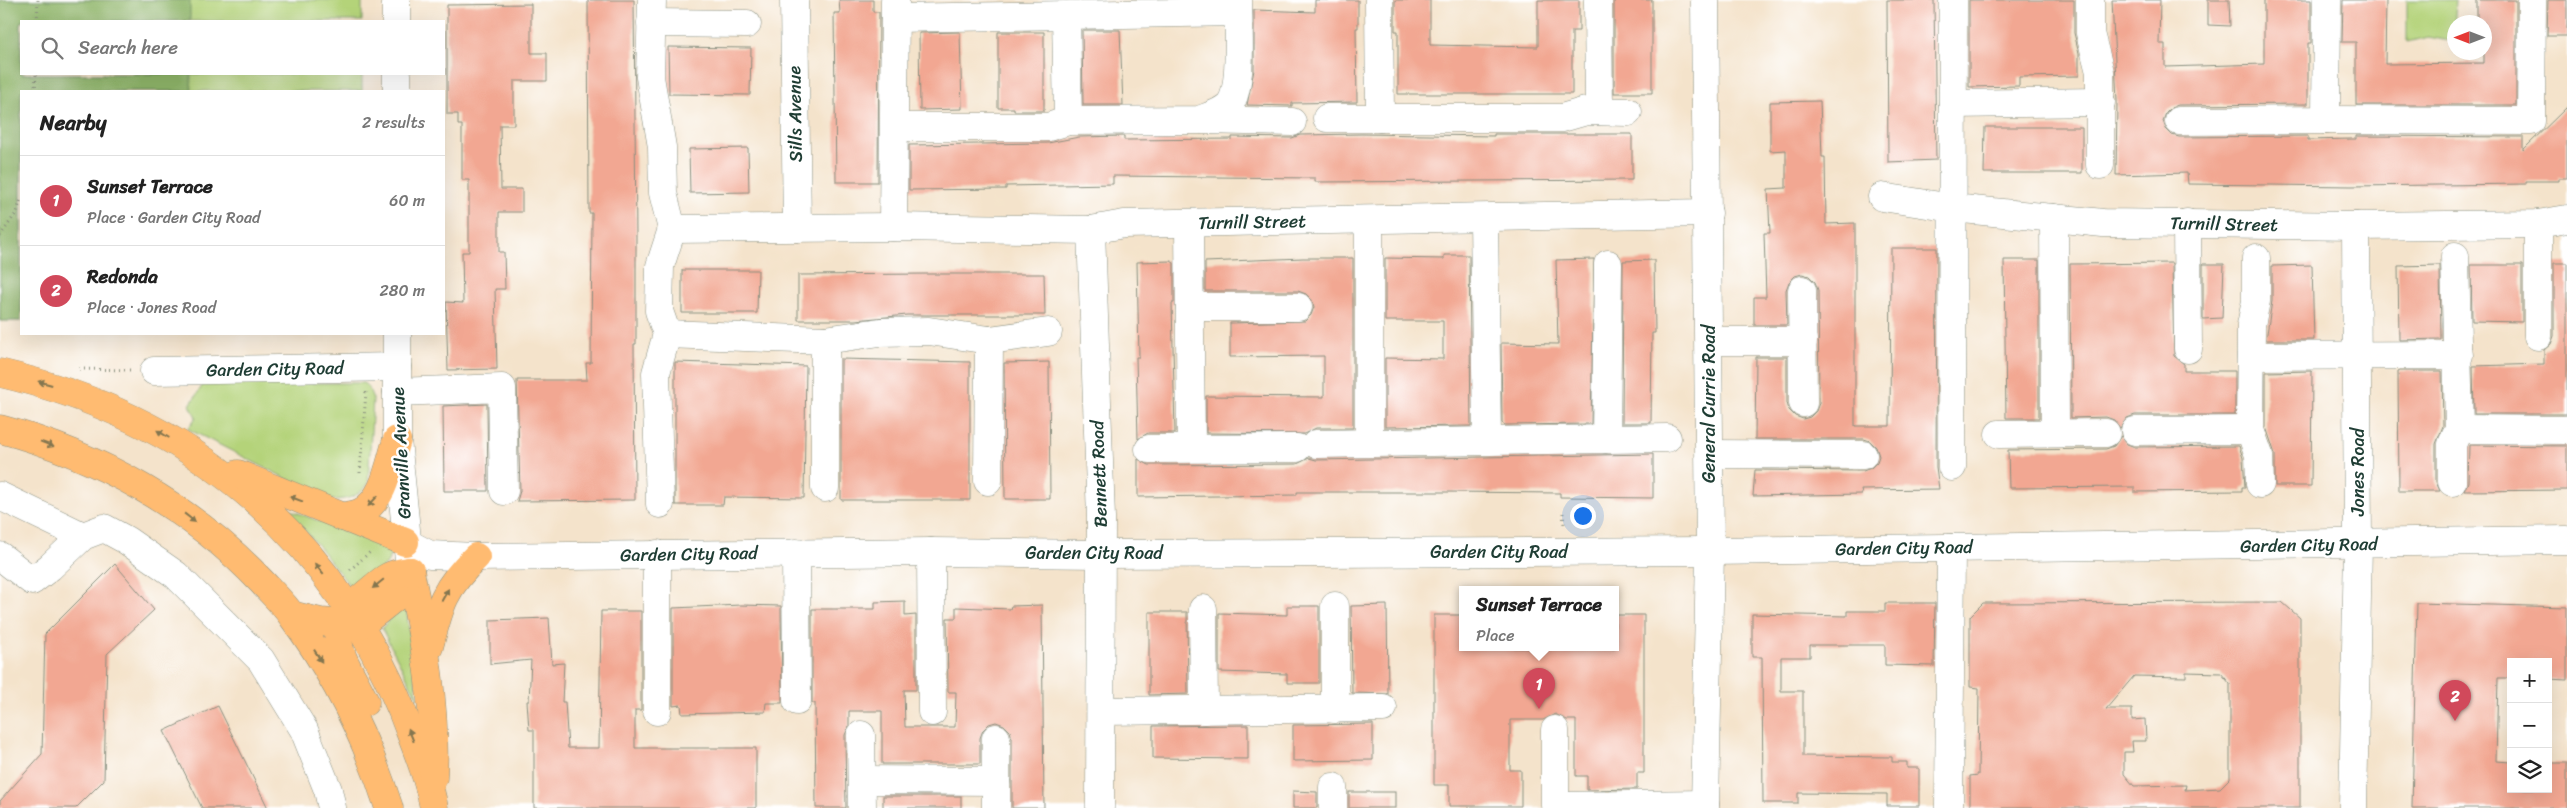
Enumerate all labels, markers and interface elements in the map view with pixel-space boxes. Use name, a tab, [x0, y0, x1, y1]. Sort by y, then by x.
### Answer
north arrow	[2447, 15, 2492, 60]
search box	[20, 20, 445, 75]
text: Search here	[78, 31, 178, 64]
icon: search	[38, 34, 66, 62]
street label: Sills Avenue	[778, 65, 812, 162]
text: Nearby	[40, 104, 106, 142]
text: 2 results	[362, 108, 425, 137]
text: Sunset Terrace	[87, 170, 213, 203]
text: 1	[53, 186, 59, 215]
text: 60 m	[389, 186, 425, 215]
text: Place · Garden City Road	[87, 203, 260, 232]
street label: Turnill Street	[1198, 205, 1306, 239]
street label: Turnill Street	[2170, 207, 2278, 241]
text: Redonda	[87, 260, 158, 293]
text: 2	[51, 276, 61, 305]
text: 280 m	[380, 276, 425, 305]
text: Place · Jones Road	[87, 293, 216, 322]
street label: General Currie Road	[1693, 323, 1725, 483]
street label: Garden City Road	[206, 352, 346, 386]
one-way arrow	[37, 379, 52, 387]
street label: Granville Avenue	[382, 386, 420, 520]
street label: Bennett Road	[1081, 418, 1117, 528]
street label: Jones Road	[2342, 427, 2374, 517]
one-way arrow	[156, 429, 169, 438]
one-way arrow	[39, 441, 54, 448]
one-way arrow	[367, 494, 379, 506]
one-way arrow	[288, 495, 303, 503]
your location	[1570, 503, 1596, 529]
one-way arrow	[184, 513, 197, 523]
street label: Garden City Road	[2240, 528, 2380, 562]
street label: Garden City Road	[1835, 531, 1975, 565]
street label: Garden City Road	[1430, 536, 1569, 568]
street label: Garden City Road	[620, 537, 760, 571]
street label: Garden City Road	[1025, 537, 1164, 569]
one-way arrow	[314, 563, 325, 576]
one-way arrow	[371, 579, 384, 590]
popup	[1459, 586, 1619, 651]
one-way arrow	[441, 588, 450, 602]
text: Sunset Terrace	[1476, 588, 1602, 621]
text: Place	[1476, 621, 1515, 650]
one-way arrow	[313, 650, 322, 663]
map controls	[2507, 658, 2552, 793]
button: +	[2507, 658, 2552, 703]
pin: 1	[1523, 668, 1555, 709]
pin: 2	[2439, 680, 2471, 721]
button: −	[2507, 703, 2552, 748]
one-way arrow	[407, 727, 414, 742]
button: layers	[2507, 748, 2552, 793]

